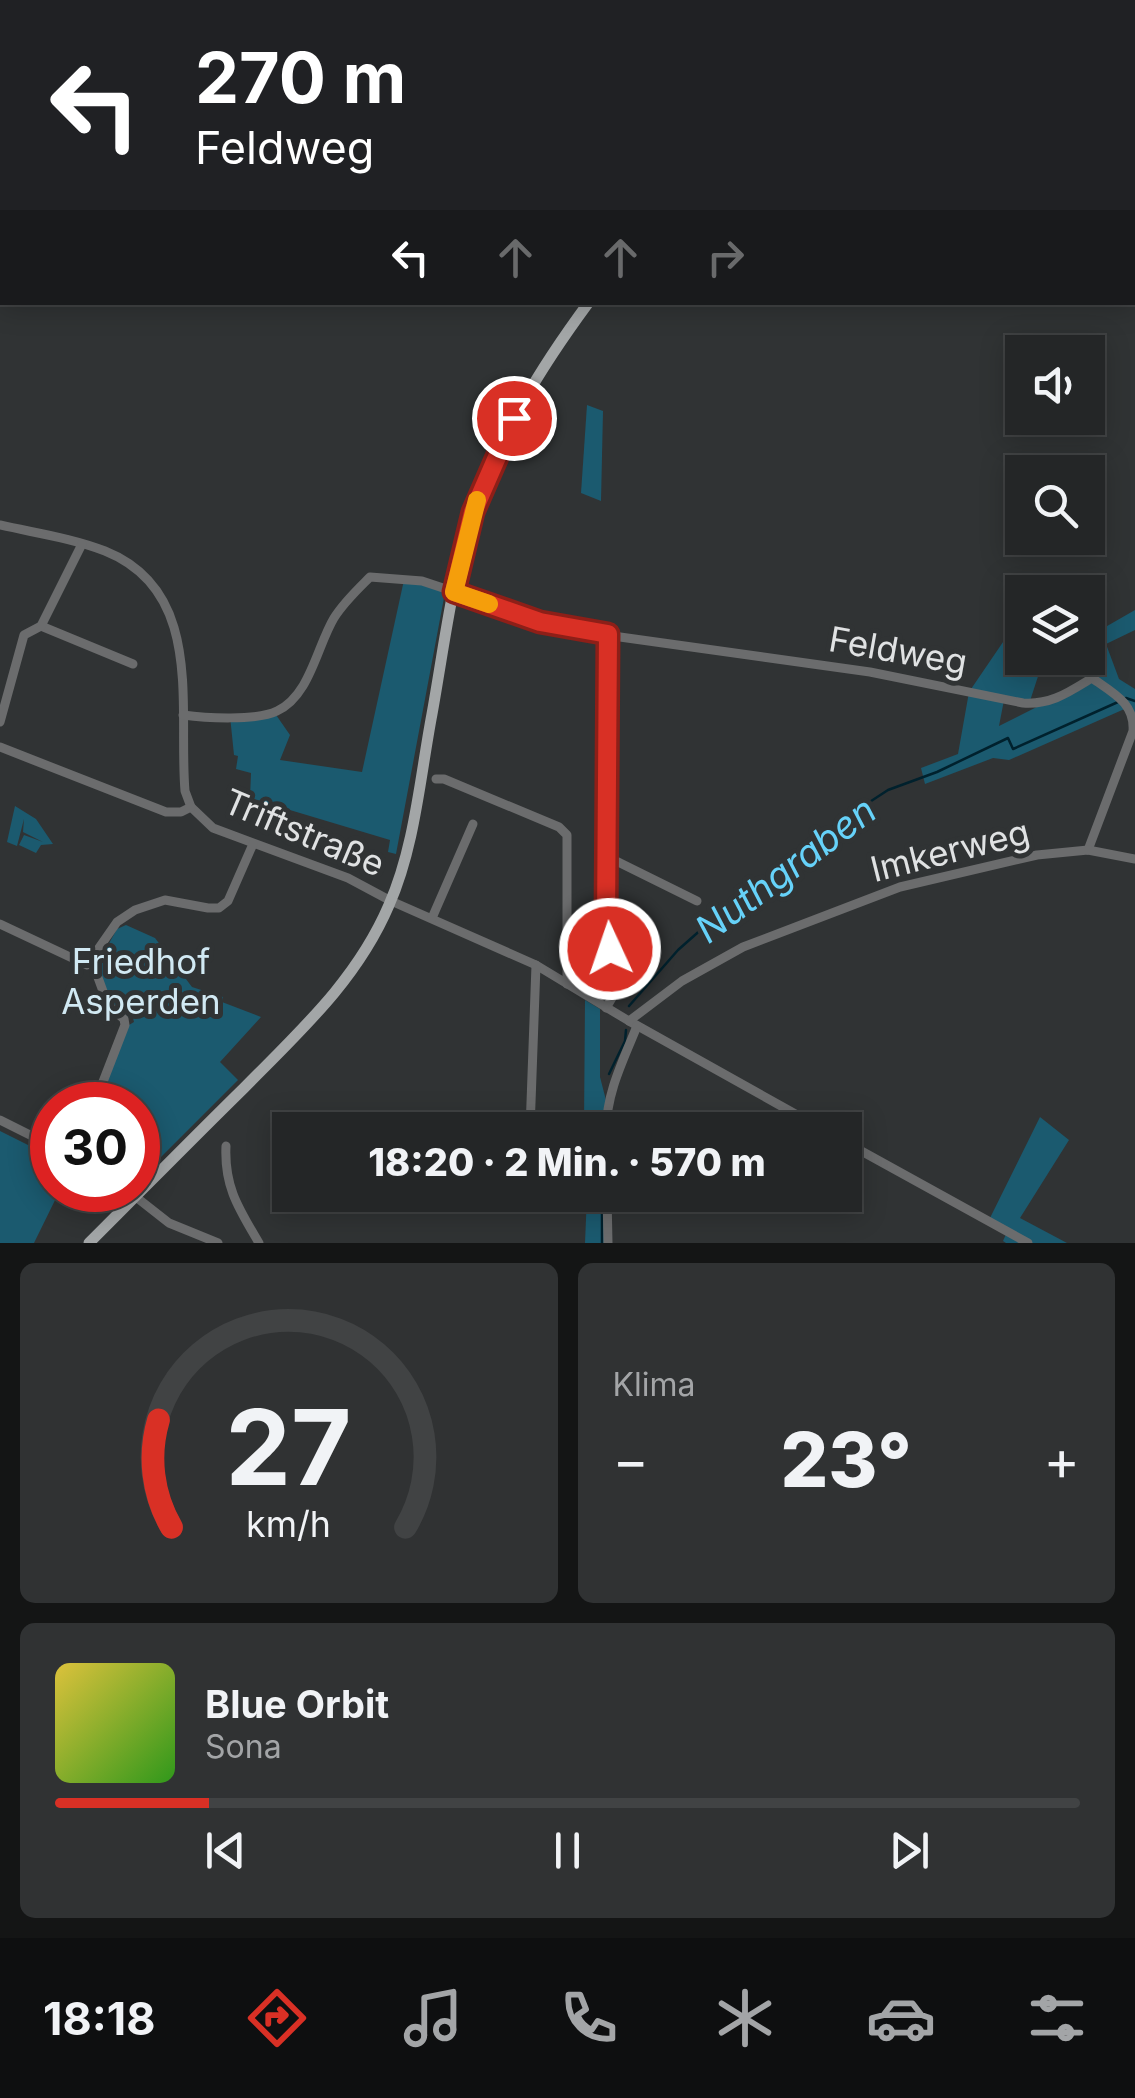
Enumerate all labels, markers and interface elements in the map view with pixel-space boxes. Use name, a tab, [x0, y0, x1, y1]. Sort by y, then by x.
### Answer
text: 270 m	[195, 35, 406, 120]
icon: left	[30, 40, 160, 170]
text: Feldweg	[195, 120, 374, 175]
icon: left	[383, 230, 438, 285]
icon: ahead	[488, 230, 543, 285]
icon: ahead	[593, 230, 648, 285]
icon: right	[698, 230, 753, 285]
map controls	[1005, 335, 1105, 675]
button: sound	[1005, 335, 1105, 435]
pin	[472, 376, 557, 461]
icon: arrive	[487, 391, 542, 446]
button: search	[1005, 455, 1105, 555]
button: layers	[1005, 575, 1105, 675]
street label: Feldweg	[826, 617, 971, 683]
street label: Triftstraße	[218, 779, 391, 885]
water label: Nuthgraben	[686, 786, 885, 952]
street label: Imkerweg	[866, 810, 1034, 890]
position arrow	[558, 897, 662, 1001]
park label: Friedhof Asperden	[61, 940, 221, 1022]
speed limit sign: 30	[30, 1082, 160, 1212]
text: 18:20 · 2 Min. · 570 m	[368, 1139, 766, 1185]
text: Klima	[613, 1365, 696, 1404]
text: 27	[226, 1384, 352, 1510]
text: 23°	[781, 1414, 912, 1505]
text: −	[613, 1427, 649, 1493]
text: +	[1044, 1427, 1080, 1493]
text: km/h	[246, 1502, 331, 1546]
text: Blue Orbit	[205, 1681, 389, 1727]
text: Sona	[205, 1727, 282, 1766]
icon: previous	[198, 1823, 253, 1878]
icon: pause	[540, 1823, 595, 1878]
icon: next	[882, 1823, 937, 1878]
icon: directions	[242, 1983, 312, 2053]
icon: music	[398, 1983, 468, 2053]
icon: phone	[554, 1983, 624, 2053]
icon: climate	[710, 1983, 780, 2053]
icon: car	[866, 1983, 936, 2053]
icon: filters	[1022, 1983, 1092, 2053]
text: 18:18	[43, 1991, 155, 2046]

